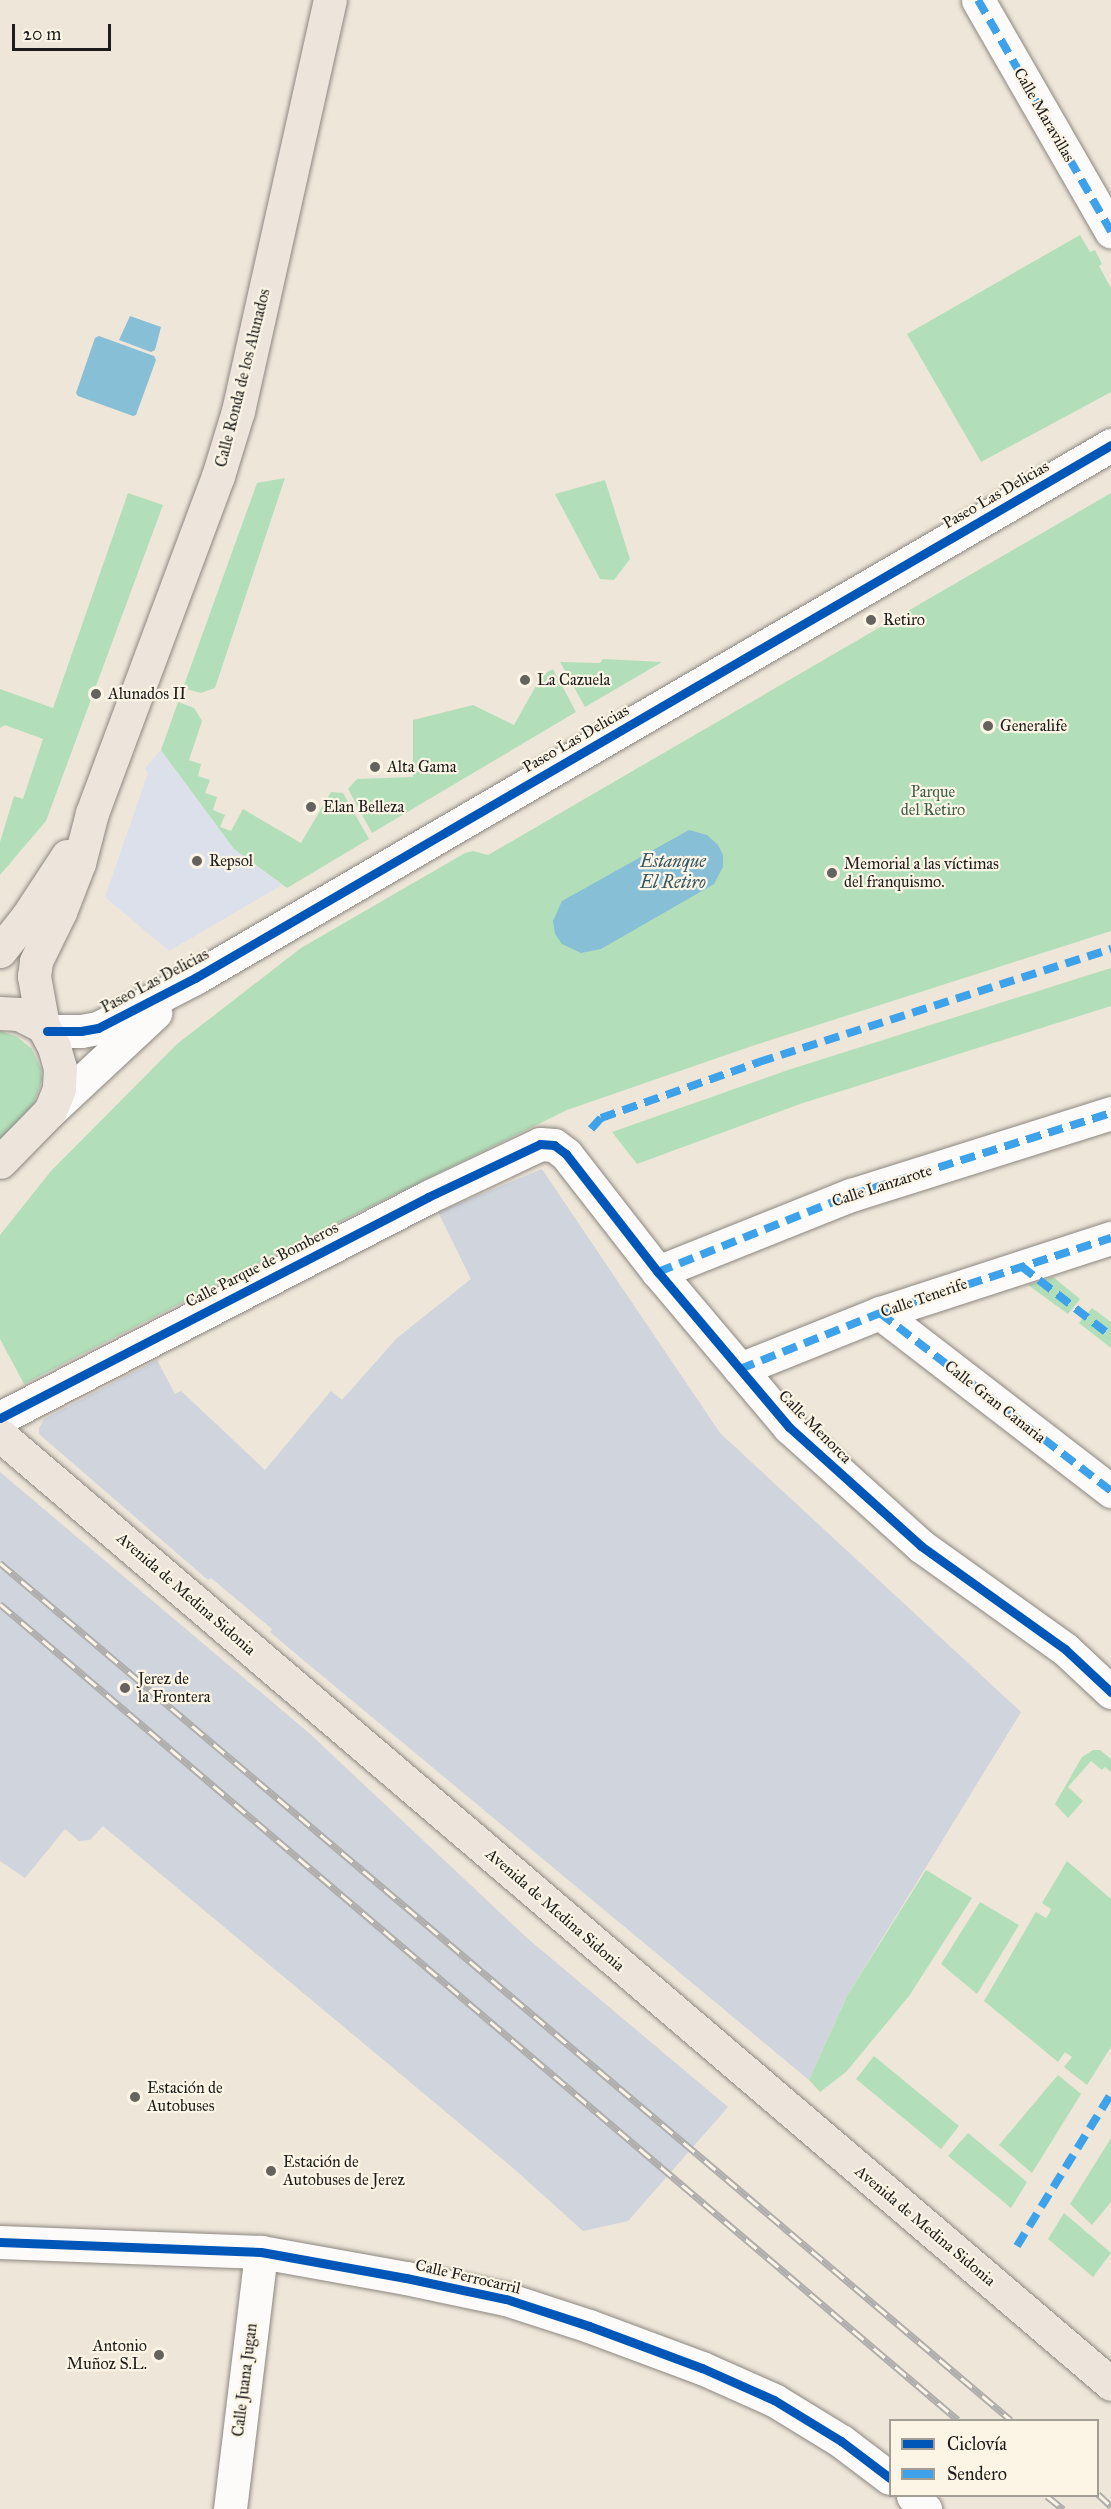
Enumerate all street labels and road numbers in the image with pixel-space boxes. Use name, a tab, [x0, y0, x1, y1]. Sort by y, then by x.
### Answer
street label: Calle Maravillas	[1009, 64, 1079, 166]
street label: Calle Ronda de los Alunados	[211, 287, 275, 469]
street label: Paseo Las Delicias	[940, 457, 1052, 533]
street label: Paseo Las Delicias	[520, 701, 632, 777]
street label: Paseo Las Delicias	[98, 945, 212, 1017]
street label: Calle Lanzarote	[829, 1161, 935, 1211]
street label: Calle Parque de Bomberos	[182, 1218, 342, 1312]
street label: Calle Tenerife	[878, 1274, 970, 1322]
street label: Calle Gran Canaria	[941, 1357, 1049, 1447]
street label: Calle Menorca	[774, 1386, 856, 1468]
street label: Avenida de Medina Sidonia	[113, 1529, 259, 1659]
street label: Avenida de Medina Sidonia	[482, 1845, 628, 1975]
street label: Avenida de Medina Sidonia	[851, 2162, 999, 2290]
street label: Calle Ferrocarril	[413, 2256, 523, 2298]
street label: Calle Juana Jugan	[229, 2322, 261, 2438]

